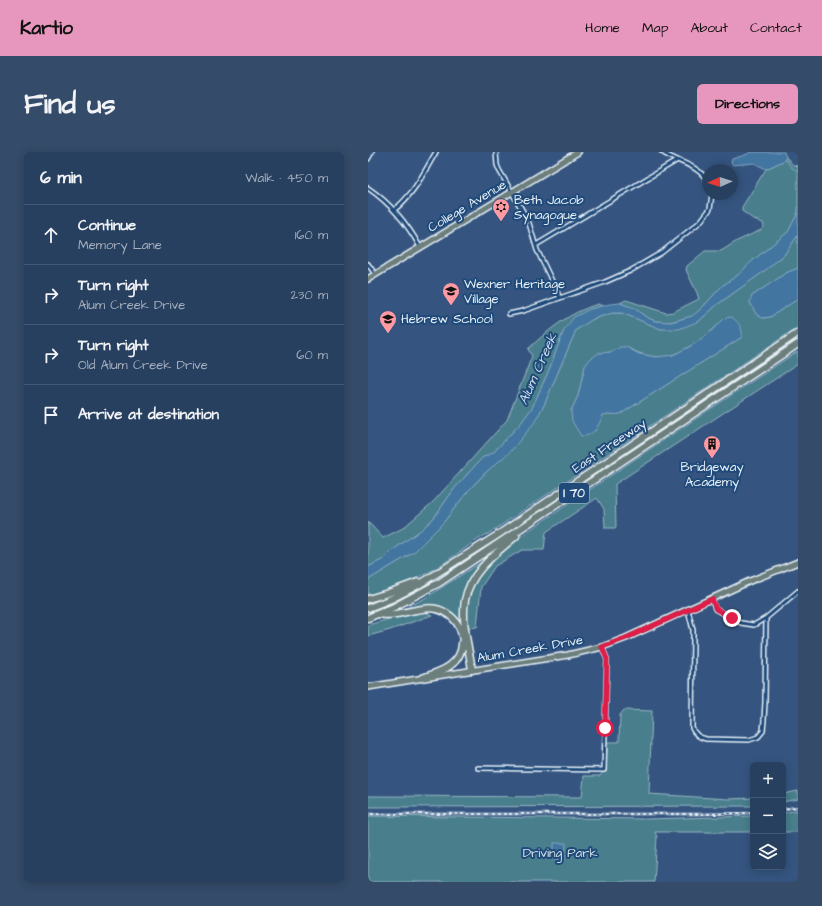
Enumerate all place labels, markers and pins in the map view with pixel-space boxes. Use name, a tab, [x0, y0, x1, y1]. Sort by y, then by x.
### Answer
place label: Beth Jacob Synagogue	[514, 191, 584, 225]
synagogue icon: Beth Jacob Synagogue	[491, 197, 511, 222]
place label: Wexner Heritage Village	[464, 275, 565, 309]
school or university icon: Wexner Heritage Village	[441, 281, 461, 306]
school or university icon: Hebrew School	[378, 309, 398, 334]
place label: Hebrew School	[401, 310, 493, 328]
building icon: Bridgeway Academy	[702, 434, 722, 459]
place label: Bridgeway Academy	[680, 458, 744, 492]

